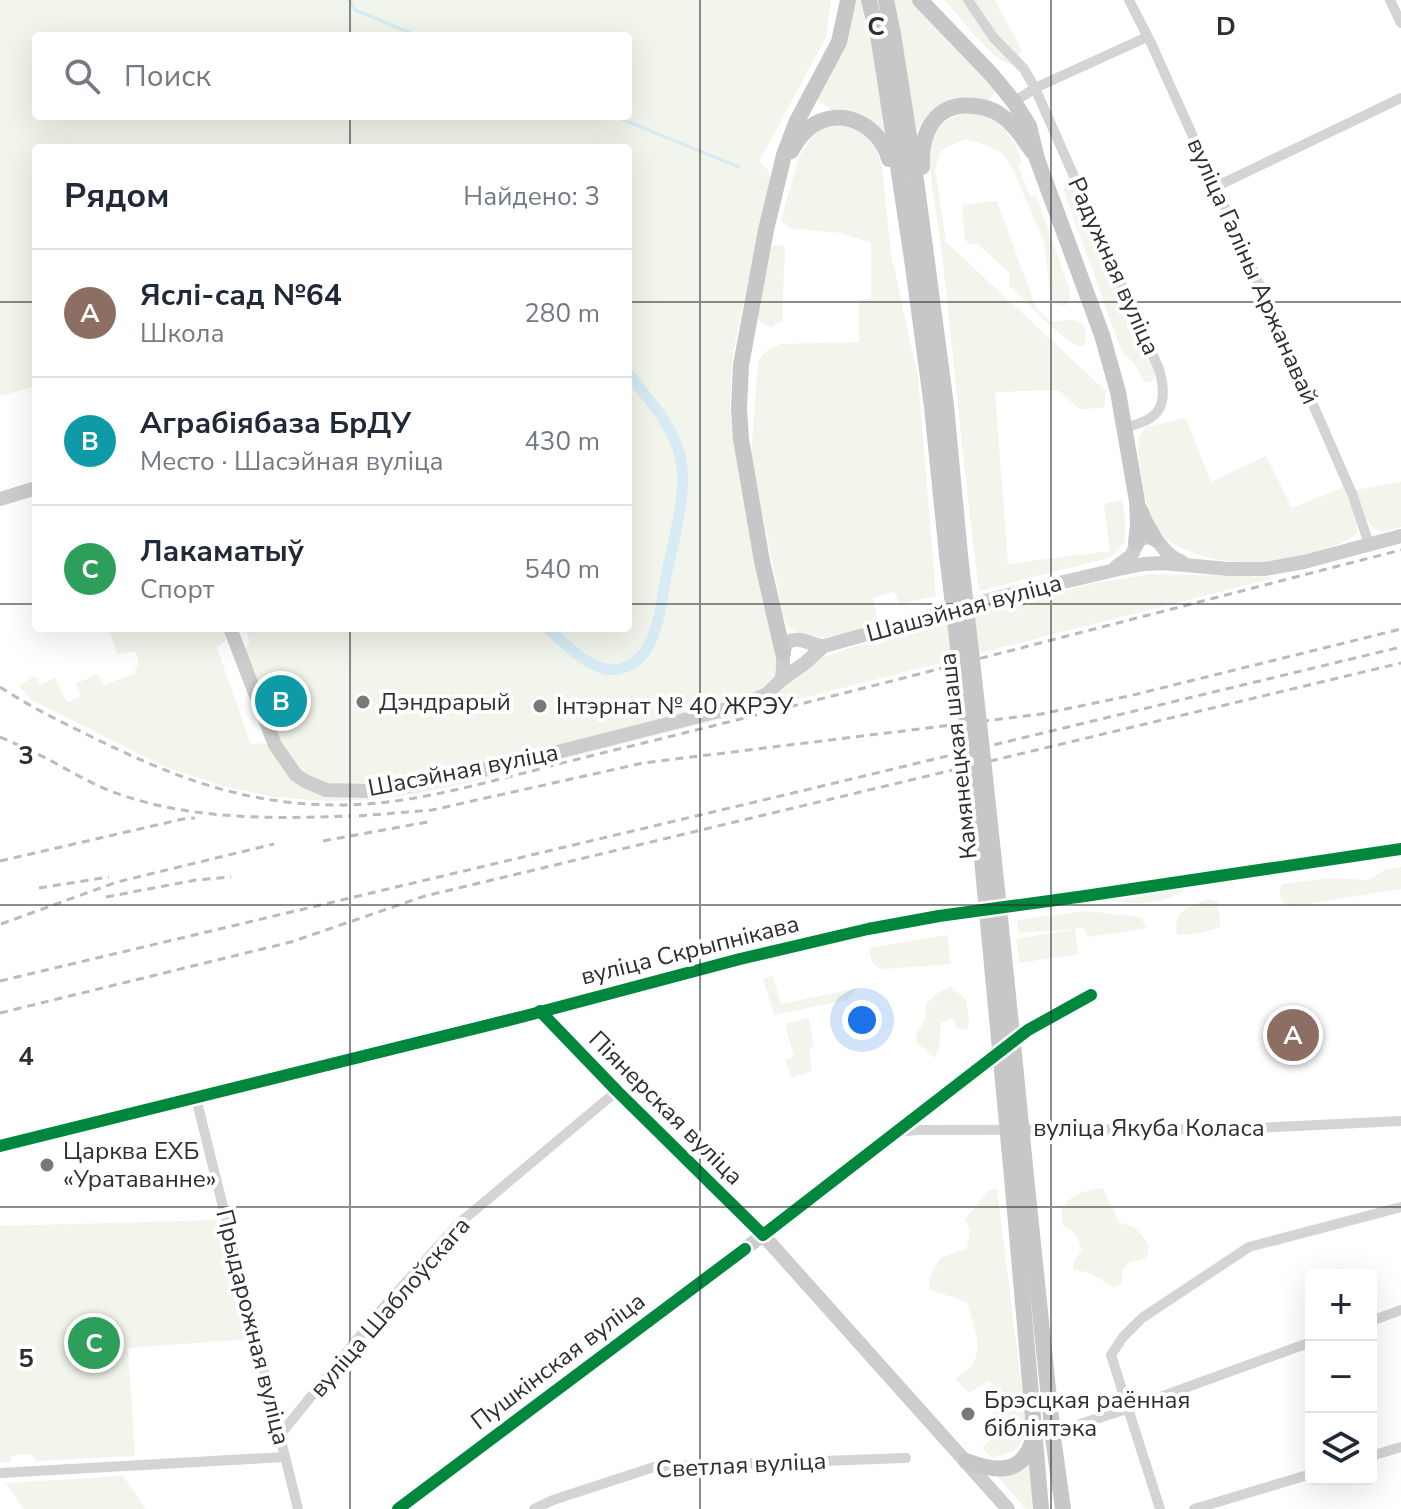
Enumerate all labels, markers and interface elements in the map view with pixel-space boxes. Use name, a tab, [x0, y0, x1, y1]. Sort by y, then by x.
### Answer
text: C	[867, 9, 885, 44]
text: D	[1216, 9, 1236, 44]
search box	[32, 32, 632, 120]
icon: search	[60, 54, 104, 98]
text: Поиск	[124, 56, 211, 97]
street label: вуліца Галіны Аржанавай	[1180, 133, 1326, 409]
street label: Радужная вуліца	[1060, 172, 1168, 360]
text: Рядом	[64, 173, 170, 219]
text: Найдено: 3	[463, 179, 600, 214]
text: Яслі-сад №64	[140, 275, 342, 316]
text: A	[80, 296, 100, 331]
text: 280 m	[524, 296, 600, 331]
text: Школа	[140, 316, 224, 351]
text: Аграбіябаза БрДУ	[140, 403, 411, 444]
text: B	[81, 424, 99, 459]
text: 430 m	[524, 424, 600, 459]
text: Место · Шасэйная вуліца	[140, 444, 444, 479]
text: Лакаматыў	[140, 531, 304, 572]
text: C	[81, 552, 99, 587]
text: 540 m	[524, 552, 600, 587]
street label: Шашэйная вуліца	[863, 567, 1065, 649]
text: Спорт	[140, 572, 214, 607]
street label: Камянецкая шаша	[931, 651, 985, 861]
pin: B	[255, 671, 307, 731]
place label: Дэндрарый	[379, 686, 511, 718]
place label: Інтэрнат № 40 ЖРЭУ	[556, 690, 794, 722]
marker: Дэндрарый	[354, 693, 372, 711]
marker: Інтэрнат № 40 ЖРЭУ	[531, 697, 549, 715]
street label: Шасэйная вуліца	[365, 736, 561, 804]
text: 3	[18, 738, 34, 773]
street label: вуліца Скрыпнікава	[577, 907, 803, 993]
your location	[842, 1000, 882, 1040]
pin: A	[1267, 1005, 1319, 1065]
street label: Піянерская вуліца	[582, 1024, 750, 1192]
text: 4	[18, 1039, 34, 1074]
street label: вуліца Якуба Коласа	[1033, 1112, 1265, 1144]
place label: Царква ЕХБ «Уратаванне»	[63, 1135, 216, 1195]
marker: Царква ЕХБ «Уратаванне»	[38, 1156, 56, 1174]
street label: Прыдарожная вуліца	[208, 1206, 298, 1448]
street label: вуліца Шаблоўскага	[303, 1210, 477, 1404]
map controls	[1305, 1269, 1377, 1485]
button: +	[1305, 1269, 1377, 1341]
street label: Пушкінская вуліца	[464, 1285, 652, 1437]
pin: C	[68, 1313, 120, 1373]
text: 5	[18, 1341, 34, 1376]
button: −	[1305, 1341, 1377, 1413]
place label: Брэсцкая раённая бібліятэка	[984, 1384, 1190, 1444]
marker: Брэсцкая раённая бібліятэка	[959, 1405, 977, 1423]
button: layers	[1305, 1413, 1377, 1485]
street label: Светлая вуліца	[655, 1445, 827, 1485]

